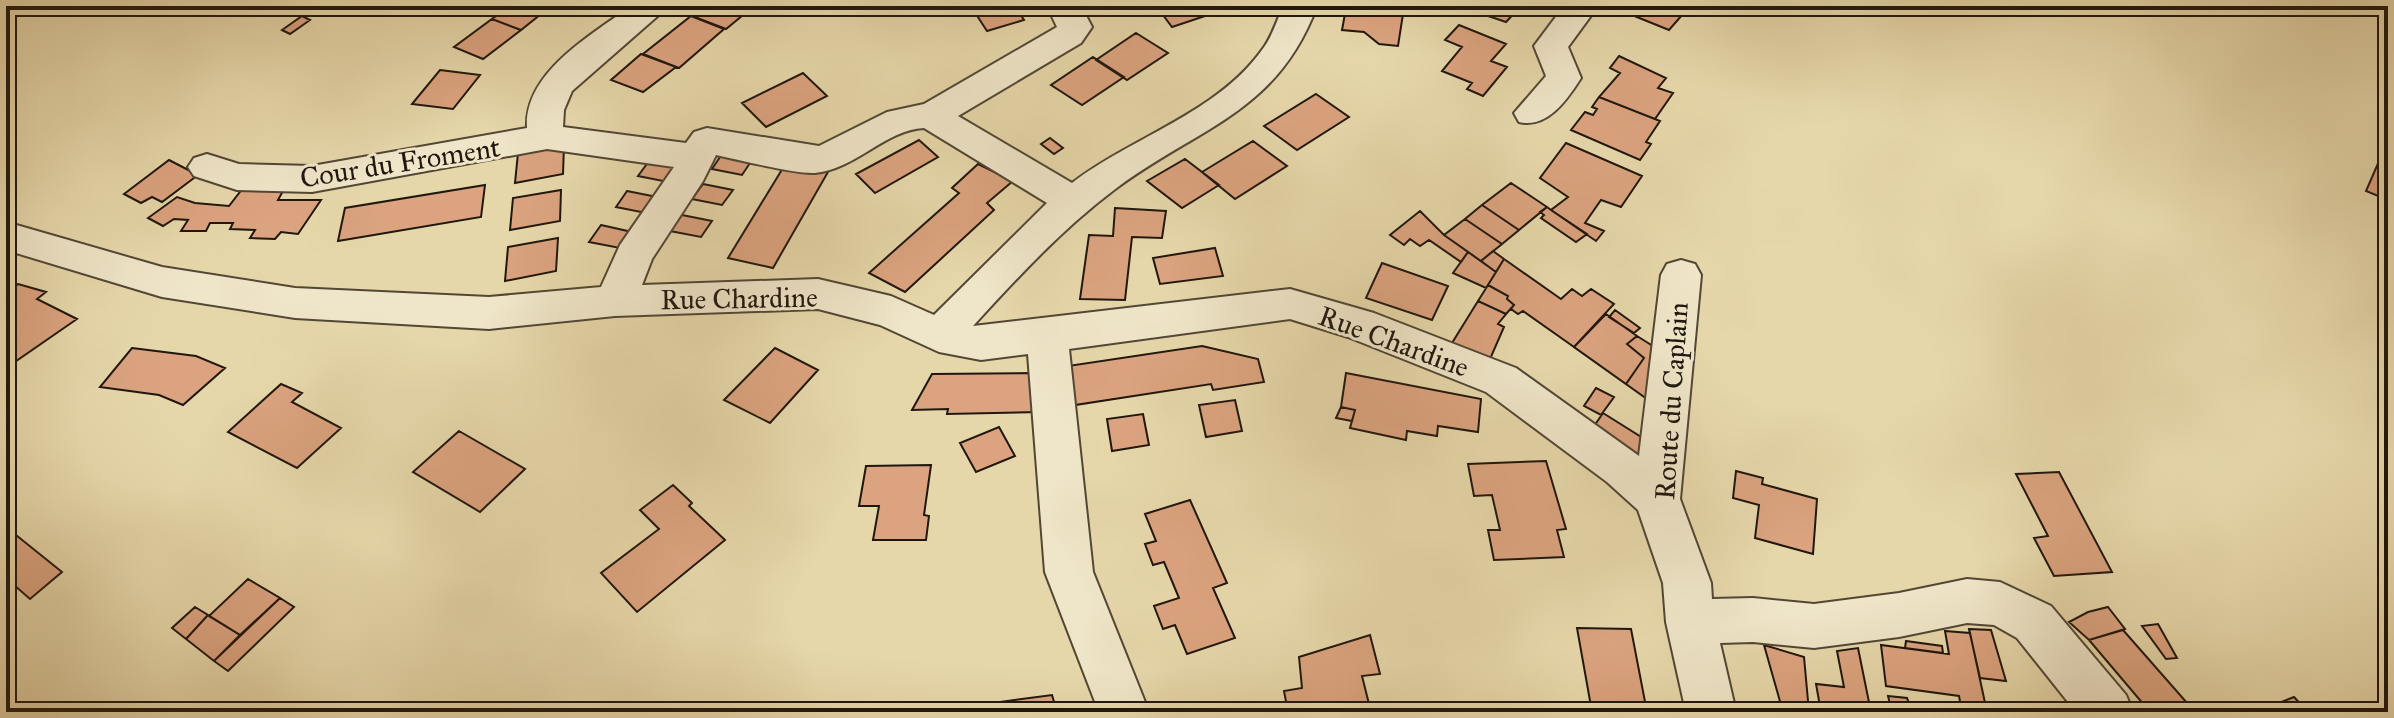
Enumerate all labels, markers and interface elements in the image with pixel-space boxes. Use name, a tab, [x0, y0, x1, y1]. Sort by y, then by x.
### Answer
street label: Cour du Froment	[298, 129, 503, 196]
street label: Rue Chardine	[660, 280, 818, 317]
street label: Rue Chardine	[1314, 298, 1474, 385]
street label: Route du Caplain	[1647, 301, 1696, 501]

